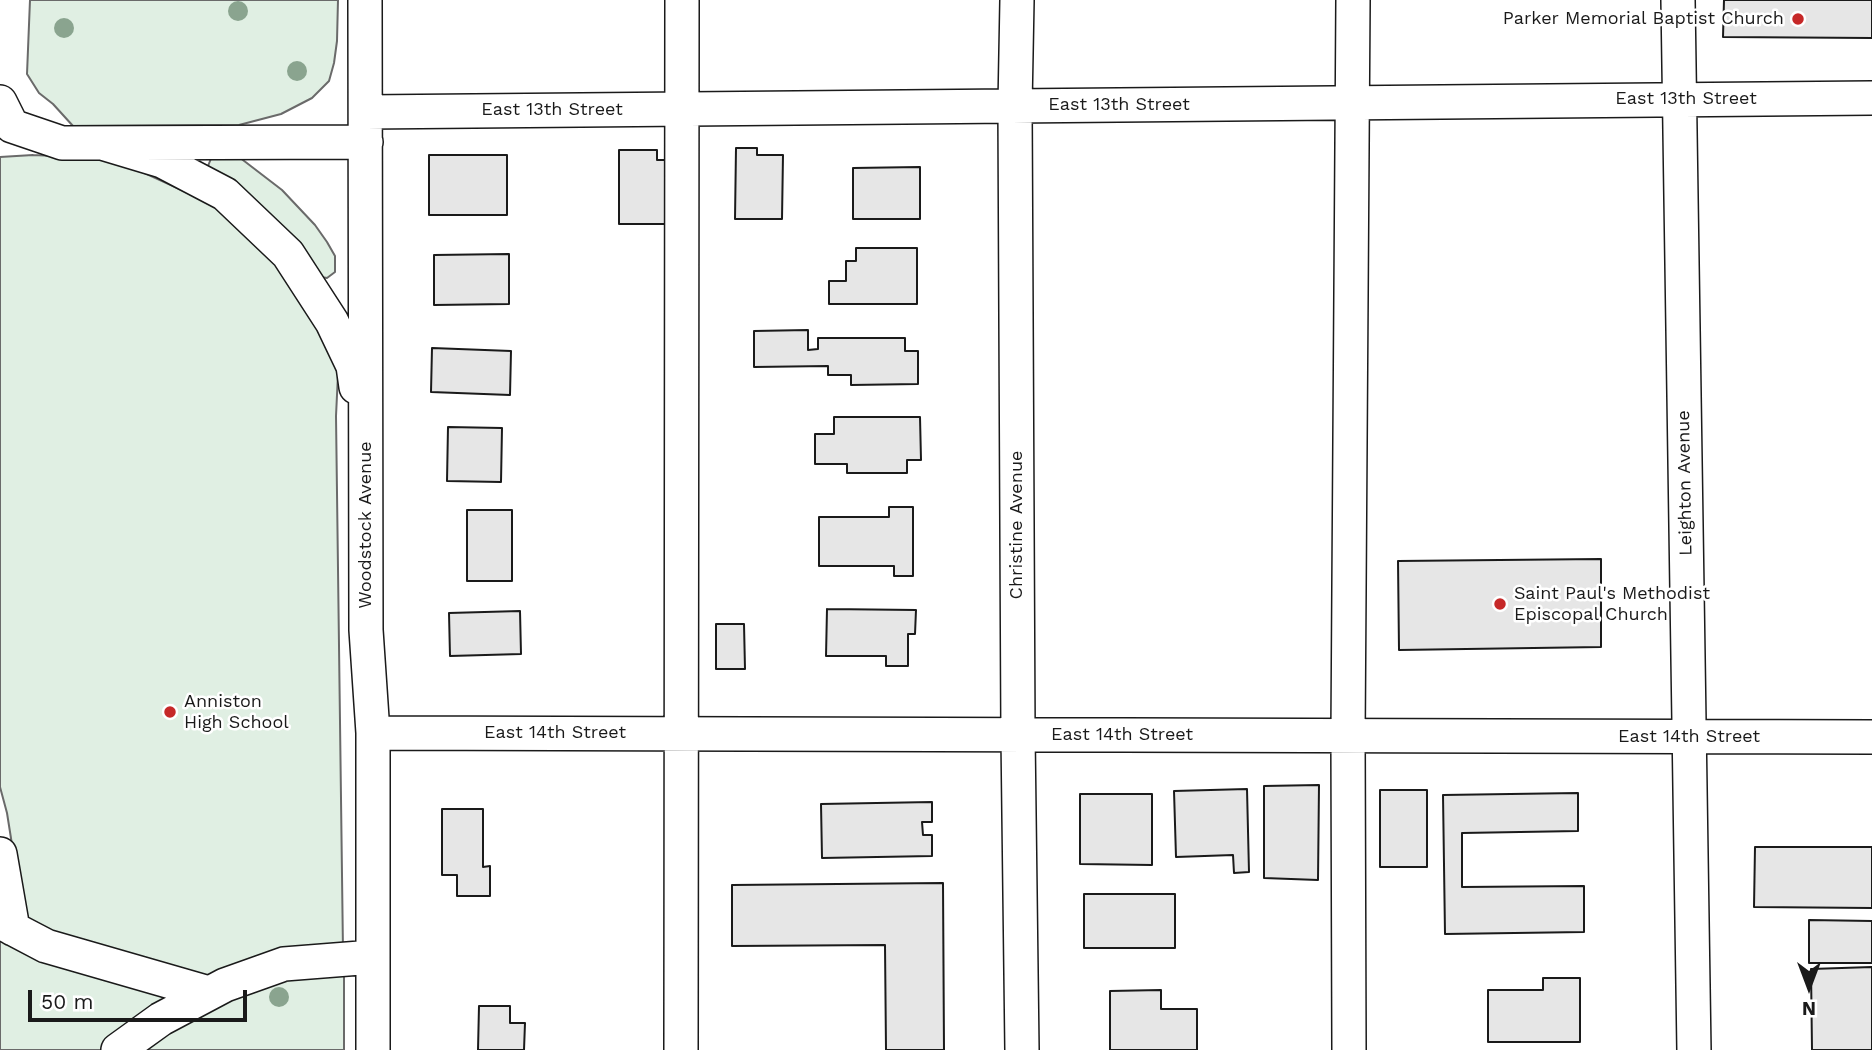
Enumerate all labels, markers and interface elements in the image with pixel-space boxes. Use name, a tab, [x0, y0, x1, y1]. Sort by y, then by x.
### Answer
place label: Parker Memorial Baptist Church	[1503, 8, 1784, 30]
marker: Parker Memorial Baptist Church	[1790, 11, 1806, 27]
street label: East 13th Street	[1615, 88, 1757, 110]
street label: East 13th Street	[1048, 94, 1190, 116]
street label: East 13th Street	[481, 99, 623, 121]
street label: Leighton Avenue	[1673, 410, 1697, 556]
street label: Woodstock Avenue	[355, 441, 377, 609]
street label: Christine Avenue	[1006, 451, 1028, 599]
place label: Saint Paul's Methodist Episcopal Church	[1514, 583, 1710, 626]
marker: Saint Paul's Methodist Episcopal Church	[1492, 596, 1508, 612]
place label: Anniston High School	[184, 691, 289, 734]
marker: Anniston High School	[162, 704, 178, 720]
street label: East 14th Street	[484, 722, 626, 744]
street label: East 14th Street	[1051, 724, 1193, 746]
street label: East 14th Street	[1618, 726, 1760, 748]
north arrow	[1774, 952, 1844, 1022]
scale bar	[32, 976, 250, 1020]
text: 50 m	[41, 989, 93, 1014]
text: N	[1802, 997, 1816, 1020]

